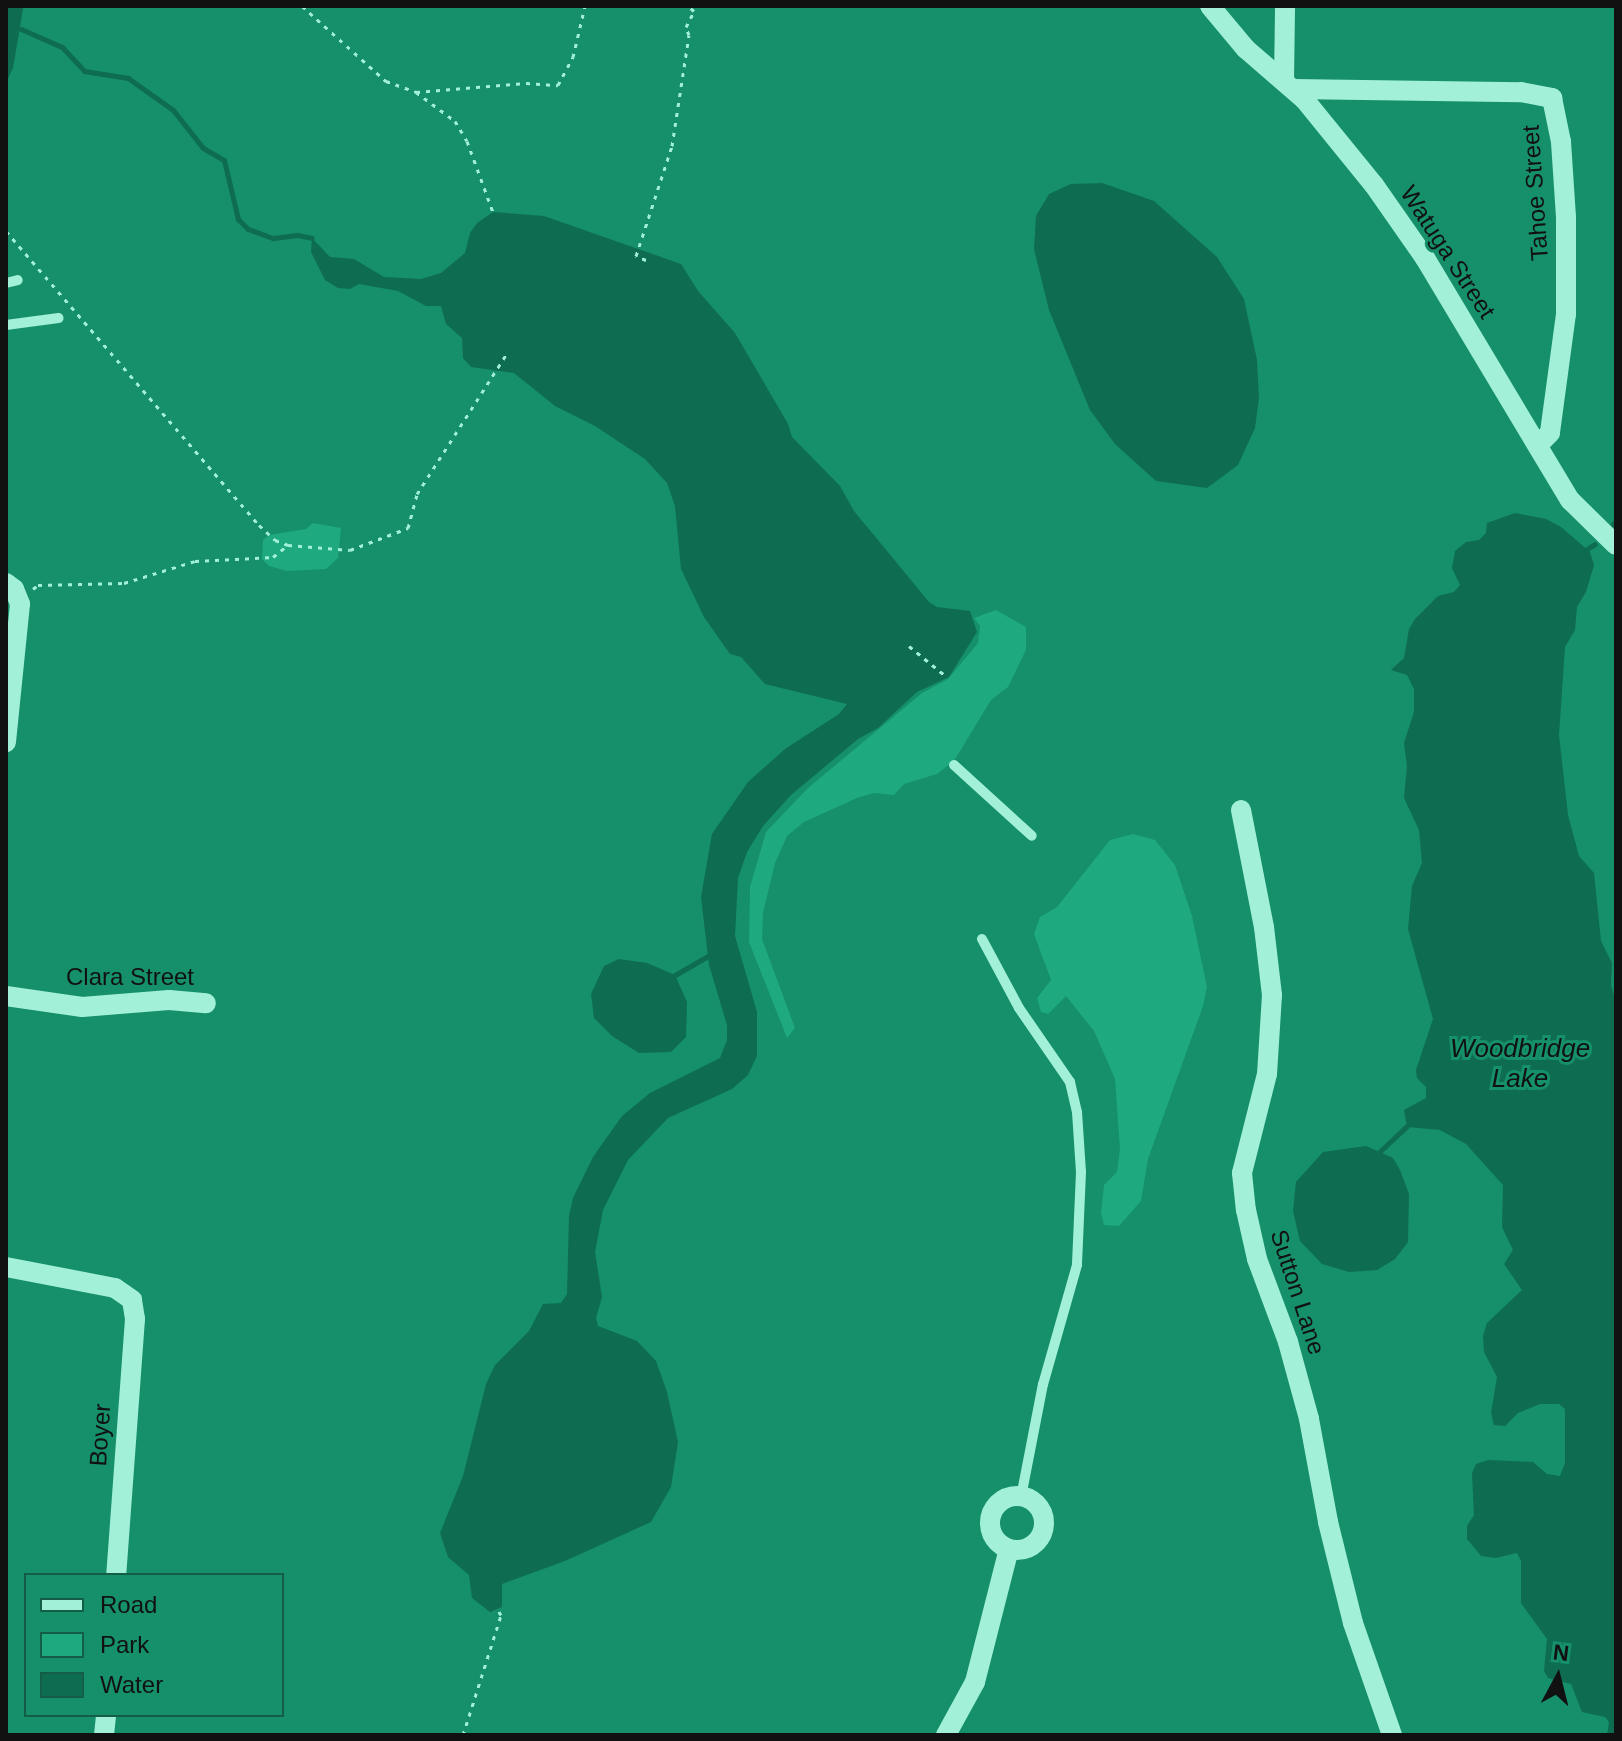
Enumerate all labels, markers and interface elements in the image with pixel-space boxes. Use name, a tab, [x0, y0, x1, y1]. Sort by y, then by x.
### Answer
street label: Tahoe Street	[1516, 124, 1554, 262]
street label: Watuga Street	[1394, 180, 1502, 324]
street label: Clara Street	[66, 963, 194, 991]
water label: Woodbridge Lake	[1450, 1033, 1590, 1094]
street label: Sutton Lane	[1264, 1226, 1332, 1358]
street label: Boyer	[83, 1403, 117, 1467]
legend	[24, 1573, 284, 1717]
text: Road	[100, 1591, 157, 1618]
text: Park	[100, 1631, 149, 1658]
north arrow	[1518, 1637, 1598, 1717]
text: N	[1552, 1639, 1570, 1666]
text: Water	[100, 1671, 163, 1698]

